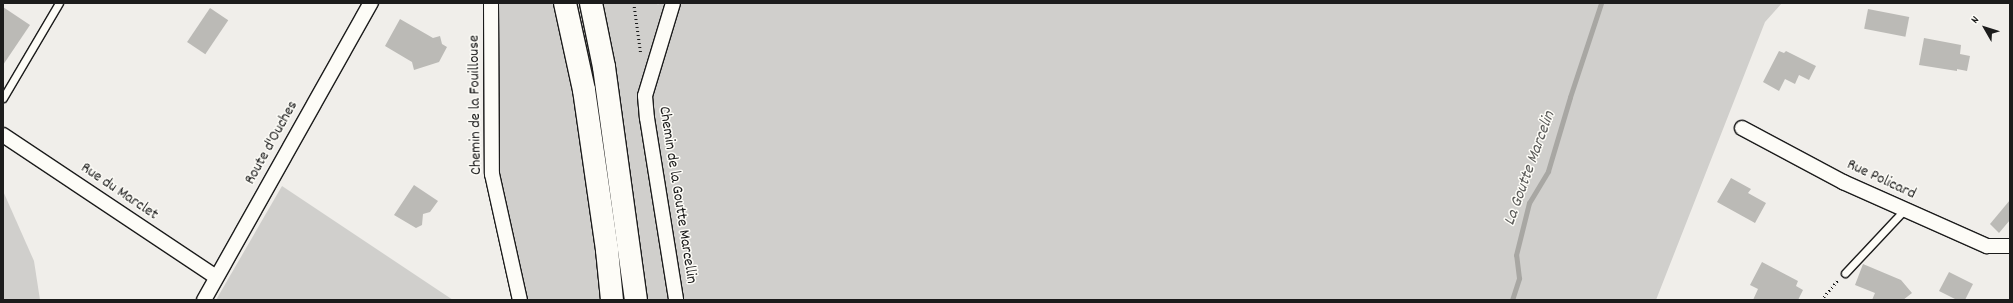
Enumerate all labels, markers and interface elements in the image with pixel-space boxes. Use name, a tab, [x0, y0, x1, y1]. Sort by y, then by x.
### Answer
north arrow	[1965, 8, 2005, 48]
text: N	[1968, 13, 1984, 28]
street label: Chemin de la Fouillouse	[465, 35, 487, 175]
street label: Route d'Ouches	[241, 98, 303, 188]
street label: Chemin de la Goutte Marcellin	[653, 105, 701, 285]
water label: La Goutte Marcelin	[1501, 109, 1561, 229]
street label: Rue Policard	[1843, 156, 1919, 204]
street label: Rue du Marclet	[77, 159, 161, 225]

